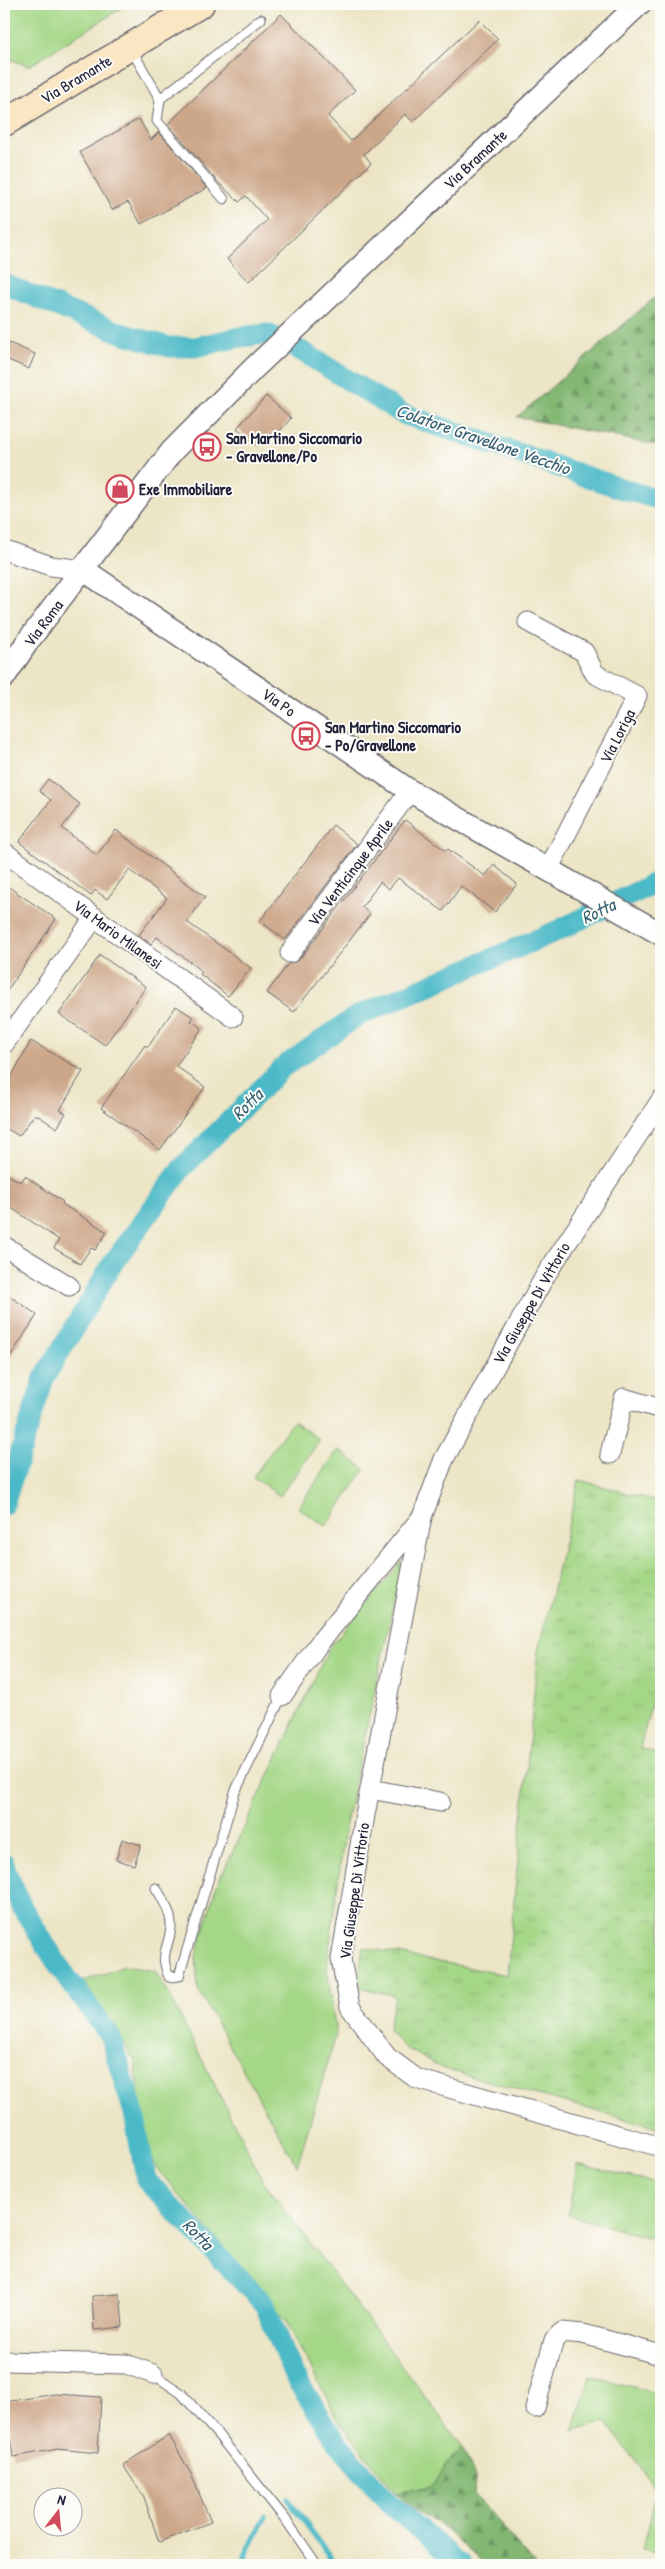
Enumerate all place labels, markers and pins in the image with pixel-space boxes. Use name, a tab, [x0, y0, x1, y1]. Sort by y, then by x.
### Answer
place label: San Martino Siccomario - Gravellone/Po	[226, 427, 363, 467]
bus stop icon: San Martino Siccomario - Gravellone/Po	[192, 432, 222, 462]
shop icon: Exe Immobiliare	[105, 474, 135, 504]
place label: Exe Immobiliare	[139, 478, 233, 500]
place label: San Martino Siccomario - Po/Gravellone	[325, 716, 462, 756]
bus stop icon: San Martino Siccomario - Po/Gravellone	[291, 721, 321, 751]

